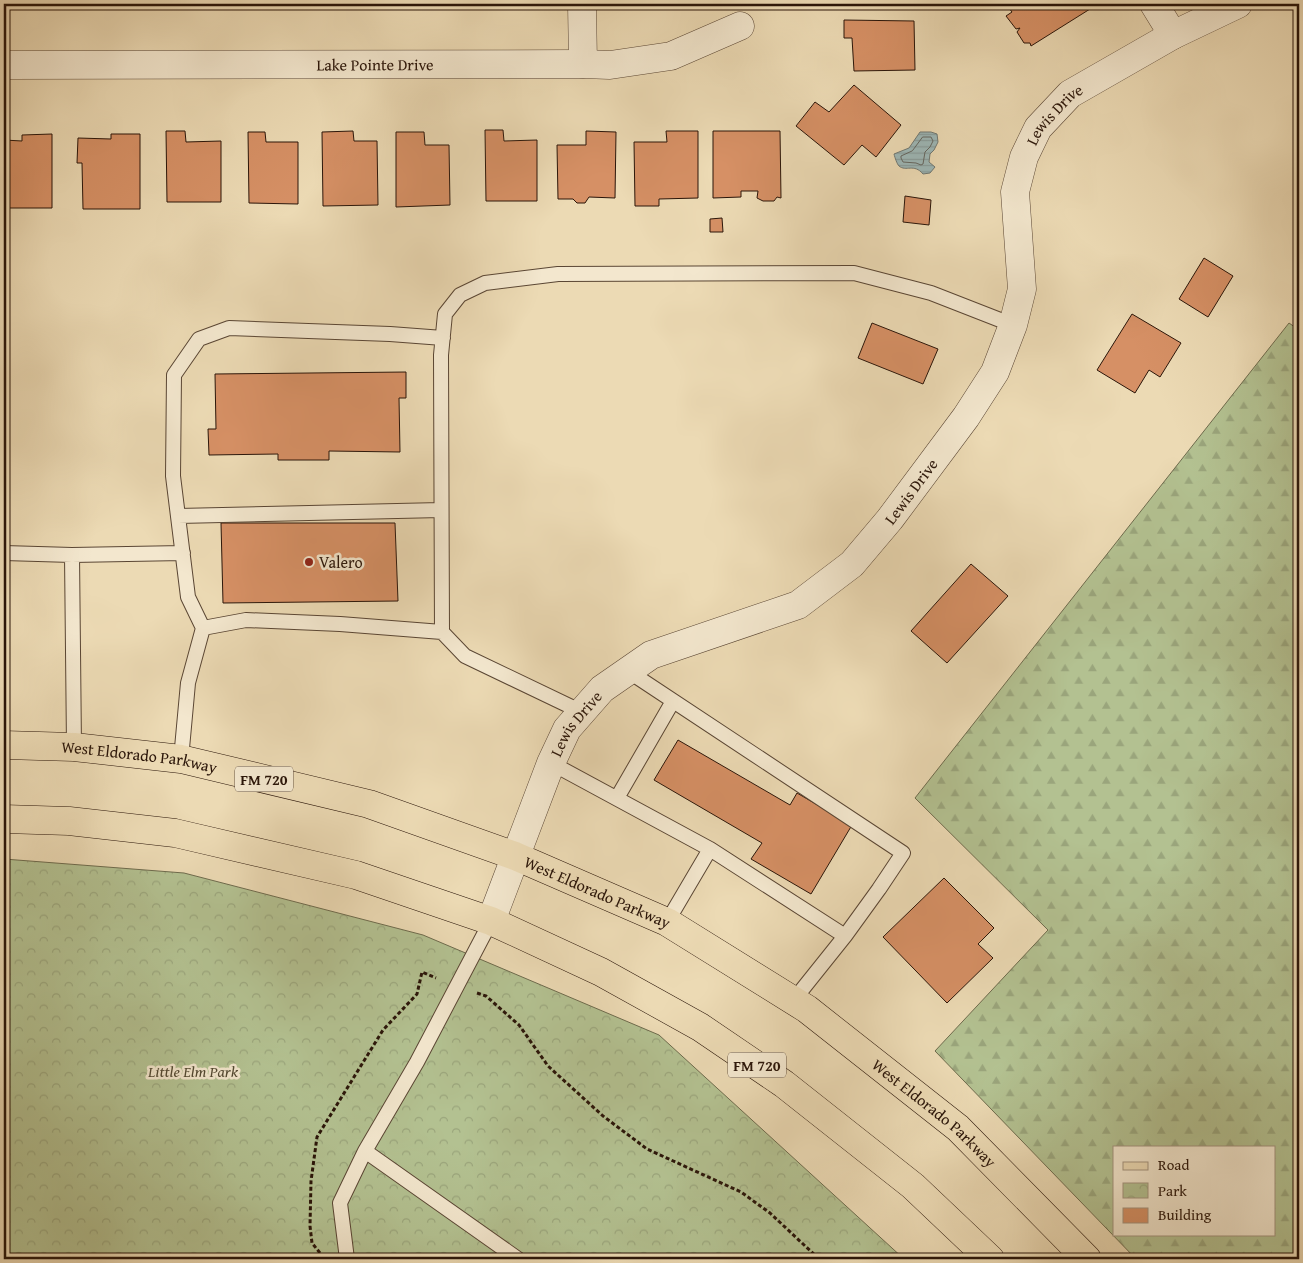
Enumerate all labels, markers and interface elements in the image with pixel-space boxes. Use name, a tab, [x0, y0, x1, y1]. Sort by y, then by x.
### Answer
street label: Lake Pointe Drive	[316, 52, 434, 76]
street label: Lewis Drive	[1020, 77, 1087, 149]
street label: Lewis Drive	[878, 453, 943, 529]
place label: Valero	[319, 550, 363, 574]
marker: Valero	[303, 556, 315, 568]
street label: Lewis Drive	[544, 685, 608, 760]
street label: West Eldorado Parkway	[61, 735, 220, 779]
road number: FM 720	[235, 766, 293, 792]
street label: West Eldorado Parkway	[521, 850, 674, 934]
road number: FM 720	[728, 1052, 786, 1078]
street label: West Eldorado Parkway	[867, 1053, 1002, 1173]
park label: Little Elm Park	[147, 1059, 239, 1083]
legend	[1113, 1146, 1276, 1236]
text: Road	[1158, 1154, 1189, 1175]
text: Park	[1158, 1180, 1187, 1201]
text: Building	[1158, 1204, 1212, 1225]

